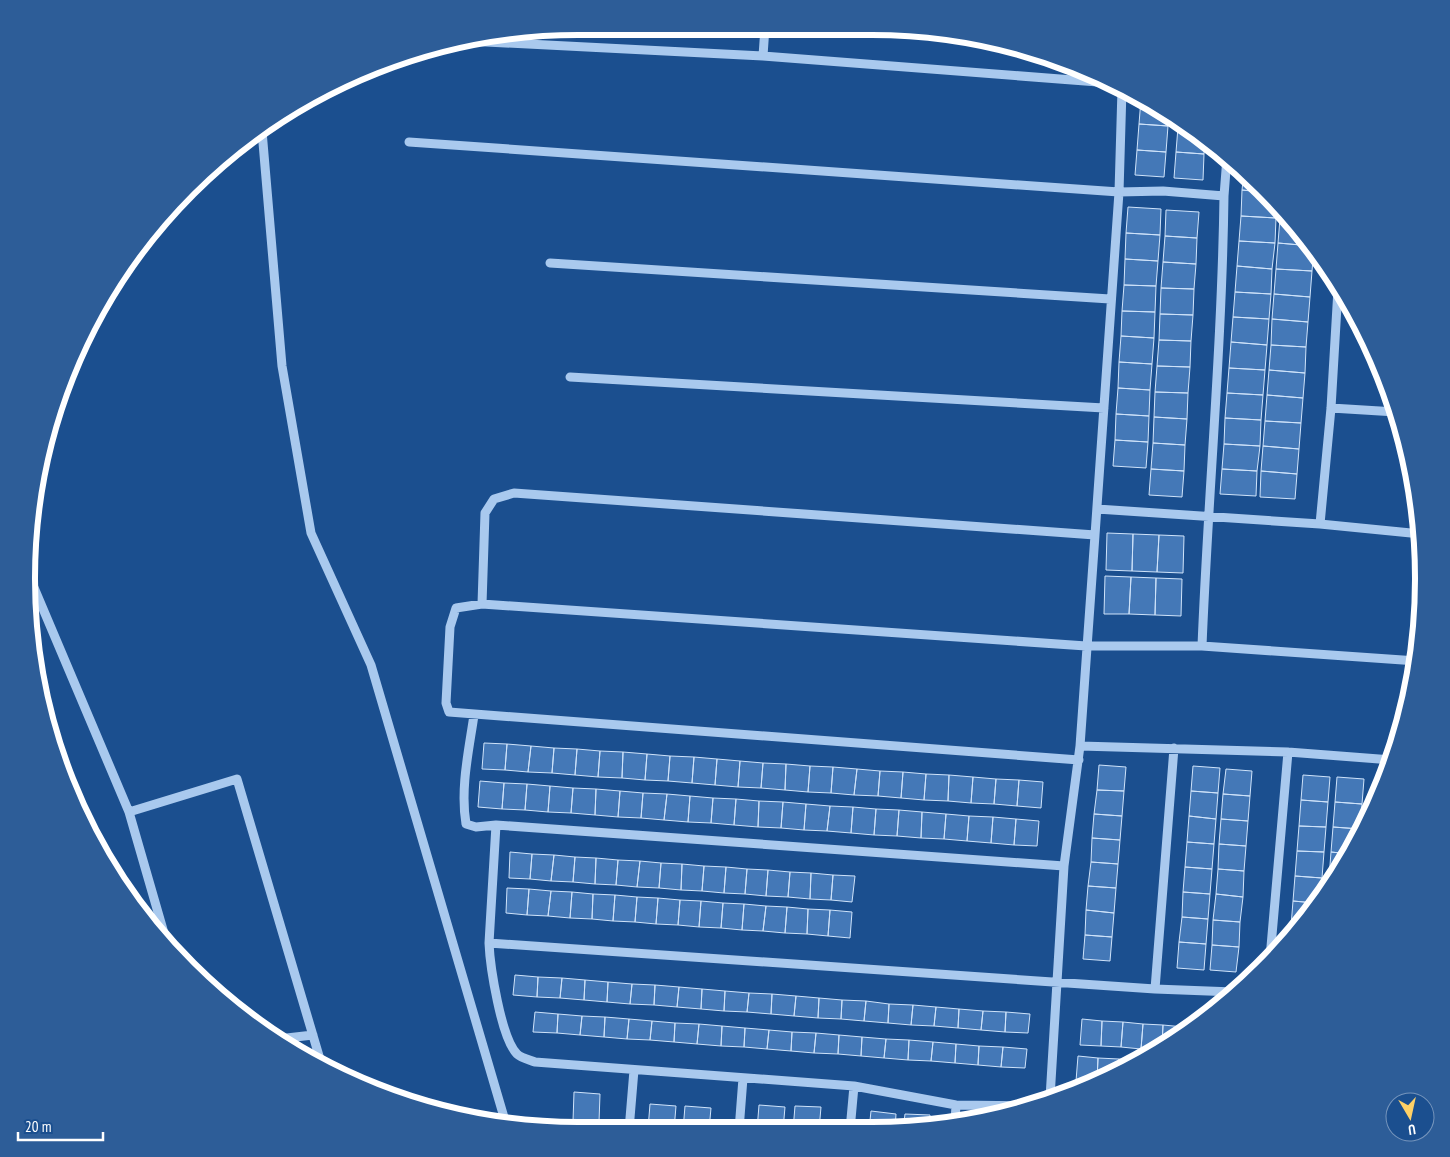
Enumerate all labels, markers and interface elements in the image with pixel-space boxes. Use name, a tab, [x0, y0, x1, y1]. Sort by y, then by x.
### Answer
north arrow	[1385, 1092, 1435, 1142]
scale bar	[18, 1110, 102, 1142]
text: 20 m	[25, 1117, 51, 1136]
text: U	[1407, 1120, 1417, 1139]

